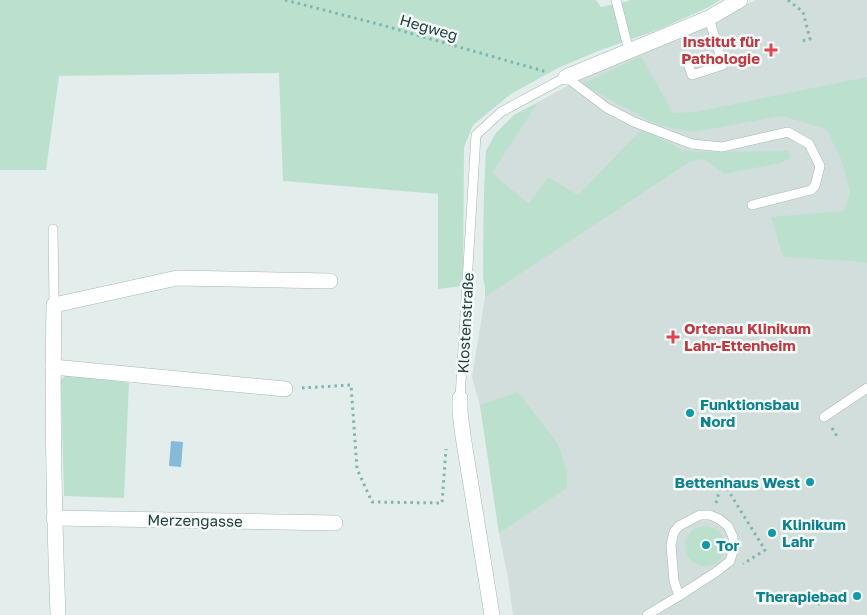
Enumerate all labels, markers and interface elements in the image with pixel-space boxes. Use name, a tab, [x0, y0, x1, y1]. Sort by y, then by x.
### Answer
street label: Hegweg	[398, 10, 460, 44]
place label: Institut für Pathologie	[681, 32, 760, 67]
marker: Institut für Pathologie	[764, 43, 778, 57]
street label: Klostenstraße	[453, 272, 477, 374]
place label: Ortenau Klinikum Lahr-Ettenheim	[684, 319, 811, 354]
marker: Ortenau Klinikum Lahr-Ettenheim	[666, 330, 680, 344]
place label: Funktionsbau Nord	[700, 395, 799, 430]
marker: Funktionsbau Nord	[684, 407, 696, 419]
place label: Bettenhaus West	[675, 473, 800, 491]
marker: Bettenhaus West	[804, 476, 816, 488]
street label: Merzengasse	[147, 510, 243, 530]
place label: Klinikum Lahr	[782, 515, 846, 550]
marker: Klinikum Lahr	[766, 527, 778, 539]
place label: Tor	[716, 536, 740, 554]
marker: Tor	[700, 539, 712, 551]
place label: Therapiebad	[756, 587, 847, 605]
marker: Therapiebad	[851, 590, 863, 602]

